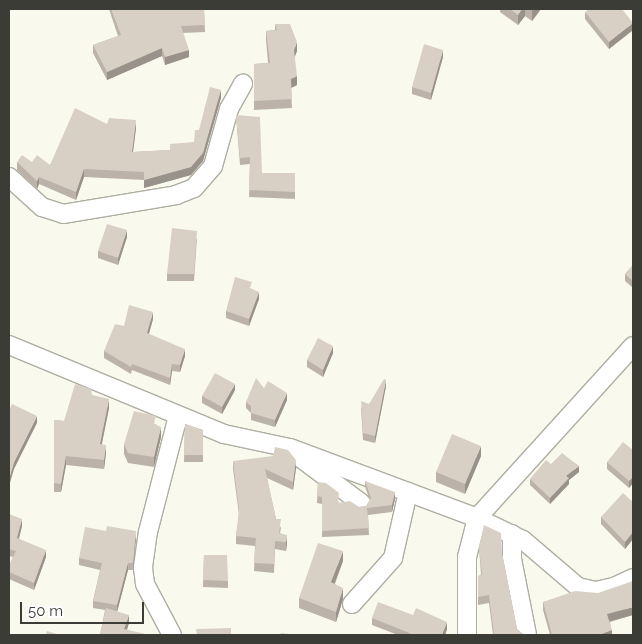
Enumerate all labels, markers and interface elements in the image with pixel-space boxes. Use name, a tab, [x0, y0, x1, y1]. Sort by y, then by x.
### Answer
scale bar	[22, 592, 146, 624]
text: 50 m	[28, 602, 63, 620]

